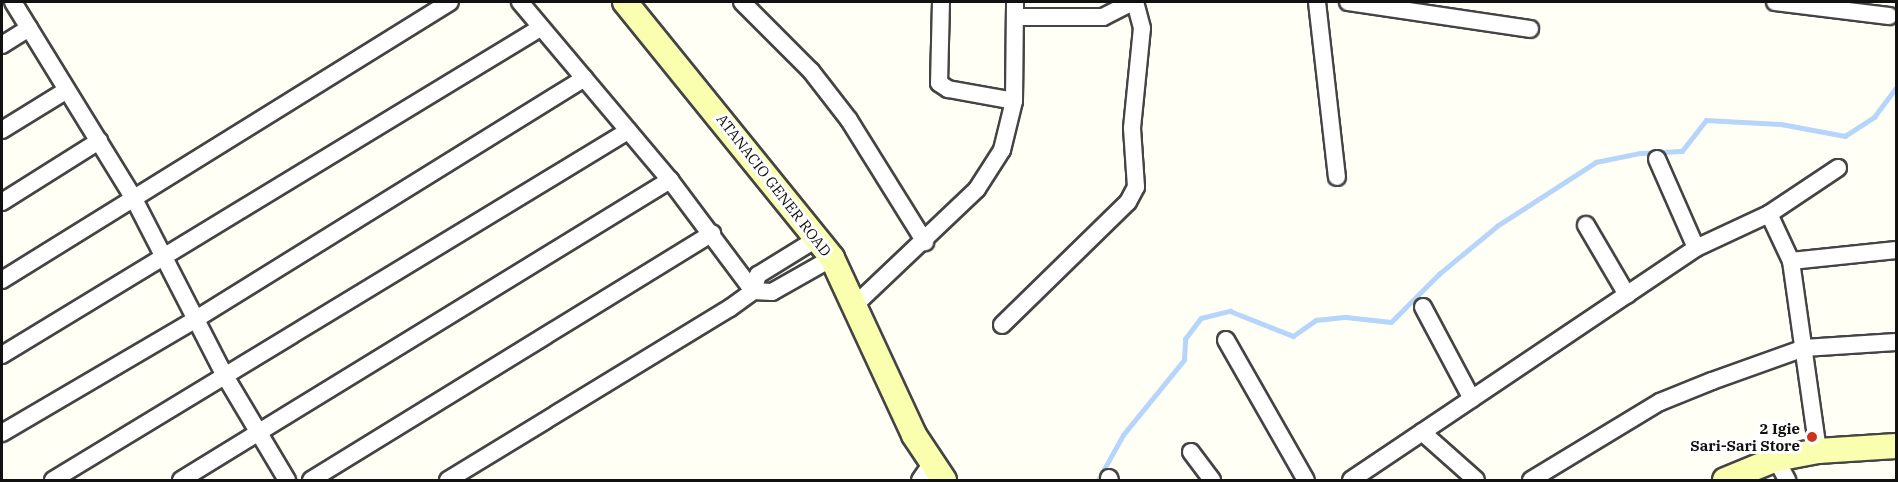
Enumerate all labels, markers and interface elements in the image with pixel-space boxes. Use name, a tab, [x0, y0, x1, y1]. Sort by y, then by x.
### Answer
street label: ATANACIO GENER ROAD	[713, 110, 835, 260]
place label: 2 Igie Sari-Sari Store	[1690, 419, 1800, 454]
marker: 2 Igie Sari-Sari Store	[1805, 430, 1819, 444]

